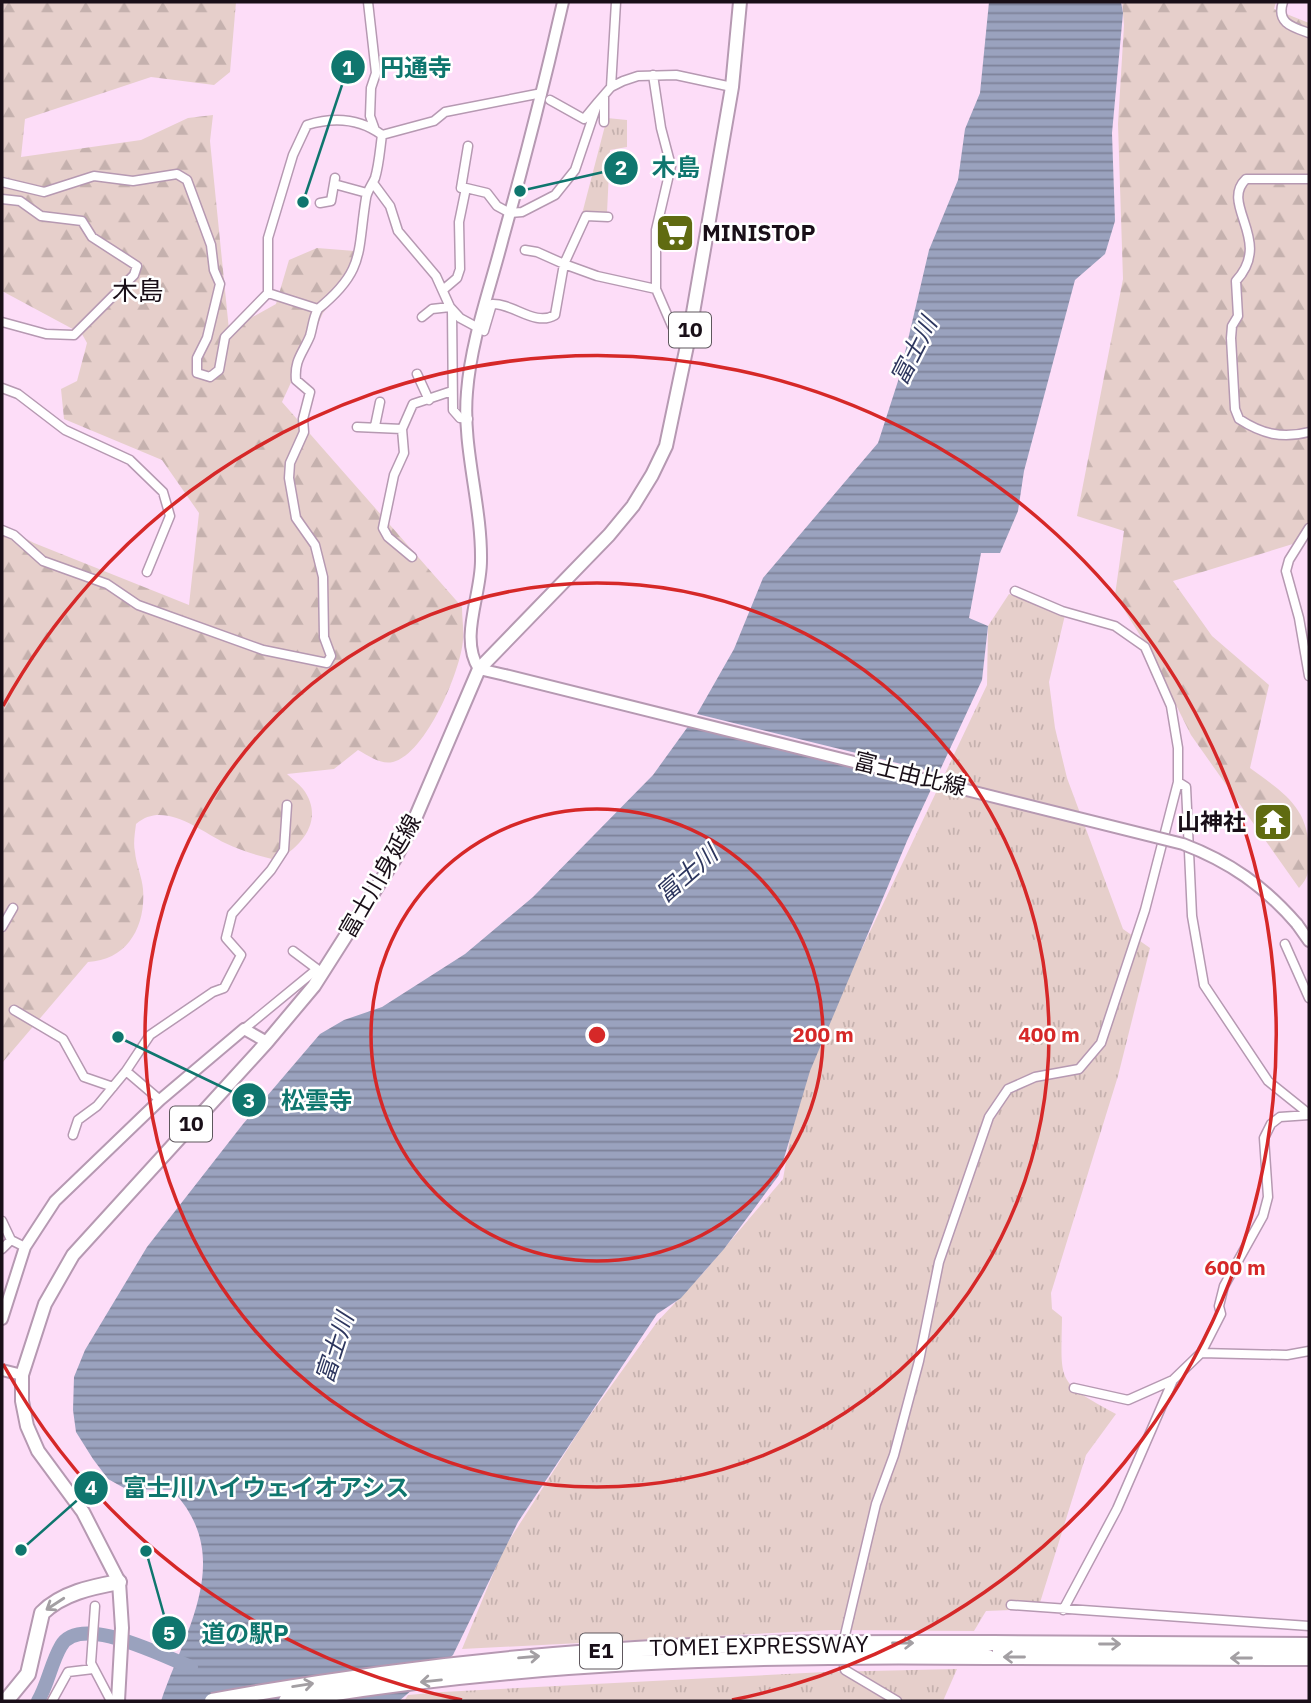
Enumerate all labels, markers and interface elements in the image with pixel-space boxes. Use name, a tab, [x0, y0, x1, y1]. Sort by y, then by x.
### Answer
callout: 円通寺	[331, 45, 466, 90]
text: 円通寺	[380, 51, 452, 83]
text: 1	[342, 53, 355, 81]
callout: 木島	[603, 145, 714, 190]
text: 木島	[652, 151, 700, 183]
text: 2	[615, 153, 627, 181]
supermarket icon: MINISTOP	[654, 212, 696, 254]
place label: MINISTOP	[702, 217, 816, 247]
district label: 木島	[112, 273, 164, 307]
water label: 富士川	[883, 309, 945, 390]
road number: 10	[669, 312, 711, 348]
street label: 富士由比線	[851, 745, 970, 801]
temple icon: 山神社	[1252, 801, 1294, 843]
place label: 山神社	[1177, 806, 1246, 836]
street label: 富士川身延線	[332, 808, 427, 943]
water label: 富士川	[649, 836, 726, 909]
text: 200 m	[792, 1020, 854, 1048]
text: 400 m	[1018, 1020, 1080, 1048]
centre of rings	[585, 1023, 609, 1047]
callout: 松雲寺	[232, 1078, 367, 1123]
text: 松雲寺	[281, 1084, 353, 1116]
text: 3	[243, 1086, 255, 1114]
road number: 10	[170, 1106, 212, 1142]
text: 600 m	[1204, 1253, 1266, 1281]
water label: 富士川	[308, 1306, 361, 1387]
callout: 富士川ハイウェイオアシス	[73, 1465, 424, 1510]
text: 富士川ハイウェイオアシス	[123, 1471, 409, 1503]
text: 4	[85, 1473, 97, 1501]
one-way arrow	[46, 1596, 65, 1611]
callout: 道の駅P	[152, 1611, 303, 1656]
text: 道の駅P	[201, 1617, 289, 1649]
text: 5	[163, 1619, 175, 1647]
street label: TOMEI EXPRESSWAY	[649, 1628, 869, 1662]
road number: E1	[580, 1634, 622, 1668]
one-way arrow	[892, 1636, 915, 1650]
one-way arrow	[1099, 1637, 1122, 1651]
one-way arrow	[517, 1650, 540, 1663]
one-way arrow	[1002, 1650, 1025, 1664]
one-way arrow	[1230, 1651, 1253, 1665]
one-way arrow	[420, 1674, 442, 1687]
one-way arrow	[292, 1679, 314, 1692]

